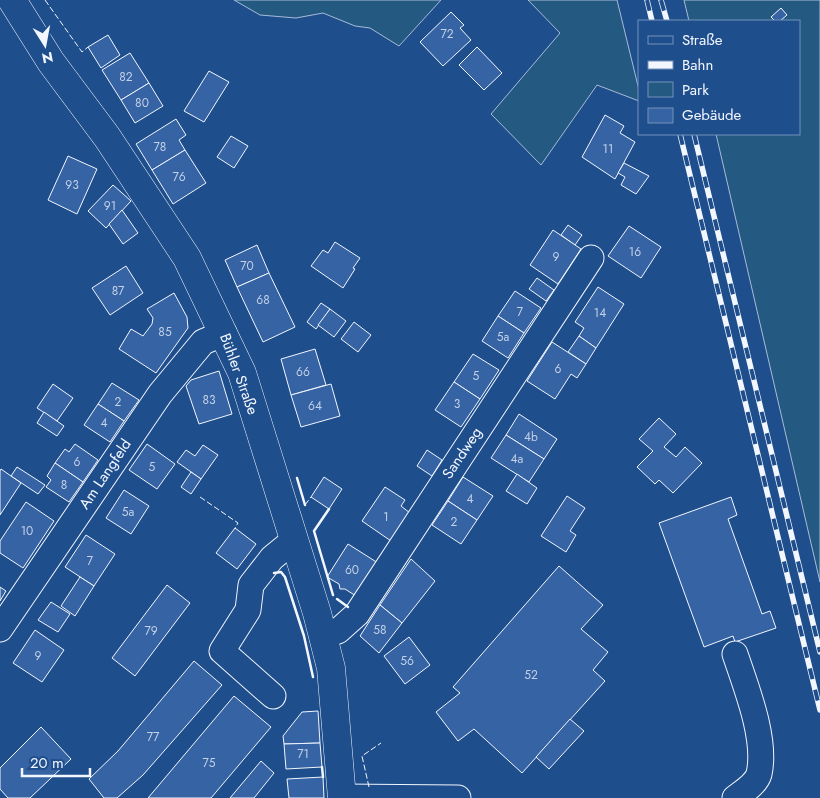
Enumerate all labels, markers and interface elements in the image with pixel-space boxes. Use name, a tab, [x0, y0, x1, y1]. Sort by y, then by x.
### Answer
north arrow	[20, 20, 70, 70]
legend	[638, 20, 800, 135]
house number: 72	[440, 25, 454, 43]
text: Straße	[682, 29, 723, 51]
text: N	[40, 47, 55, 69]
text: Bahn	[682, 54, 713, 76]
house number: 82	[119, 68, 133, 86]
text: Park	[682, 79, 709, 101]
house number: 80	[135, 94, 149, 112]
text: Gebäude	[682, 104, 742, 126]
house number: 78	[154, 138, 166, 156]
house number: 11	[603, 140, 613, 158]
house number: 76	[172, 168, 186, 186]
house number: 93	[65, 176, 79, 194]
house number: 91	[104, 197, 116, 215]
house number: 16	[629, 243, 641, 261]
house number: 9	[553, 248, 560, 266]
house number: 70	[240, 257, 254, 275]
house number: 87	[112, 282, 125, 300]
house number: 68	[256, 291, 270, 309]
house number: 7	[517, 303, 524, 321]
house number: 14	[594, 304, 606, 322]
house number: 85	[158, 323, 172, 341]
house number: 5a	[497, 328, 509, 346]
street label: Bühler Straße	[214, 330, 264, 418]
house number: 6	[555, 360, 562, 378]
house number: 66	[296, 363, 310, 381]
house number: 5	[473, 367, 480, 385]
house number: 83	[202, 391, 216, 409]
house number: 2	[115, 393, 122, 411]
house number: 3	[454, 395, 461, 413]
house number: 64	[308, 397, 322, 415]
house number: 4	[101, 414, 108, 432]
street label: Sandweg	[437, 423, 487, 483]
house number: 4b	[524, 428, 538, 446]
street label: Am Langfeld	[73, 434, 137, 514]
house number: 4a	[511, 450, 524, 468]
house number: 6	[74, 453, 81, 471]
house number: 5	[149, 458, 156, 476]
house number: 8	[61, 476, 67, 494]
house number: 4	[467, 490, 474, 508]
house number: 5a	[122, 503, 134, 521]
house number: 1	[383, 508, 389, 526]
house number: 2	[451, 513, 458, 531]
house number: 10	[21, 522, 33, 540]
house number: 7	[87, 552, 94, 570]
house number: 60	[345, 561, 359, 579]
house number: 58	[373, 621, 387, 639]
house number: 79	[144, 622, 158, 640]
house number: 9	[35, 647, 42, 665]
house number: 56	[400, 652, 414, 670]
house number: 52	[524, 666, 538, 684]
house number: 77	[147, 728, 160, 746]
house number: 71	[297, 745, 309, 763]
scale bar	[22, 746, 90, 778]
text: 20 m	[30, 752, 64, 774]
house number: 75	[202, 754, 216, 772]

